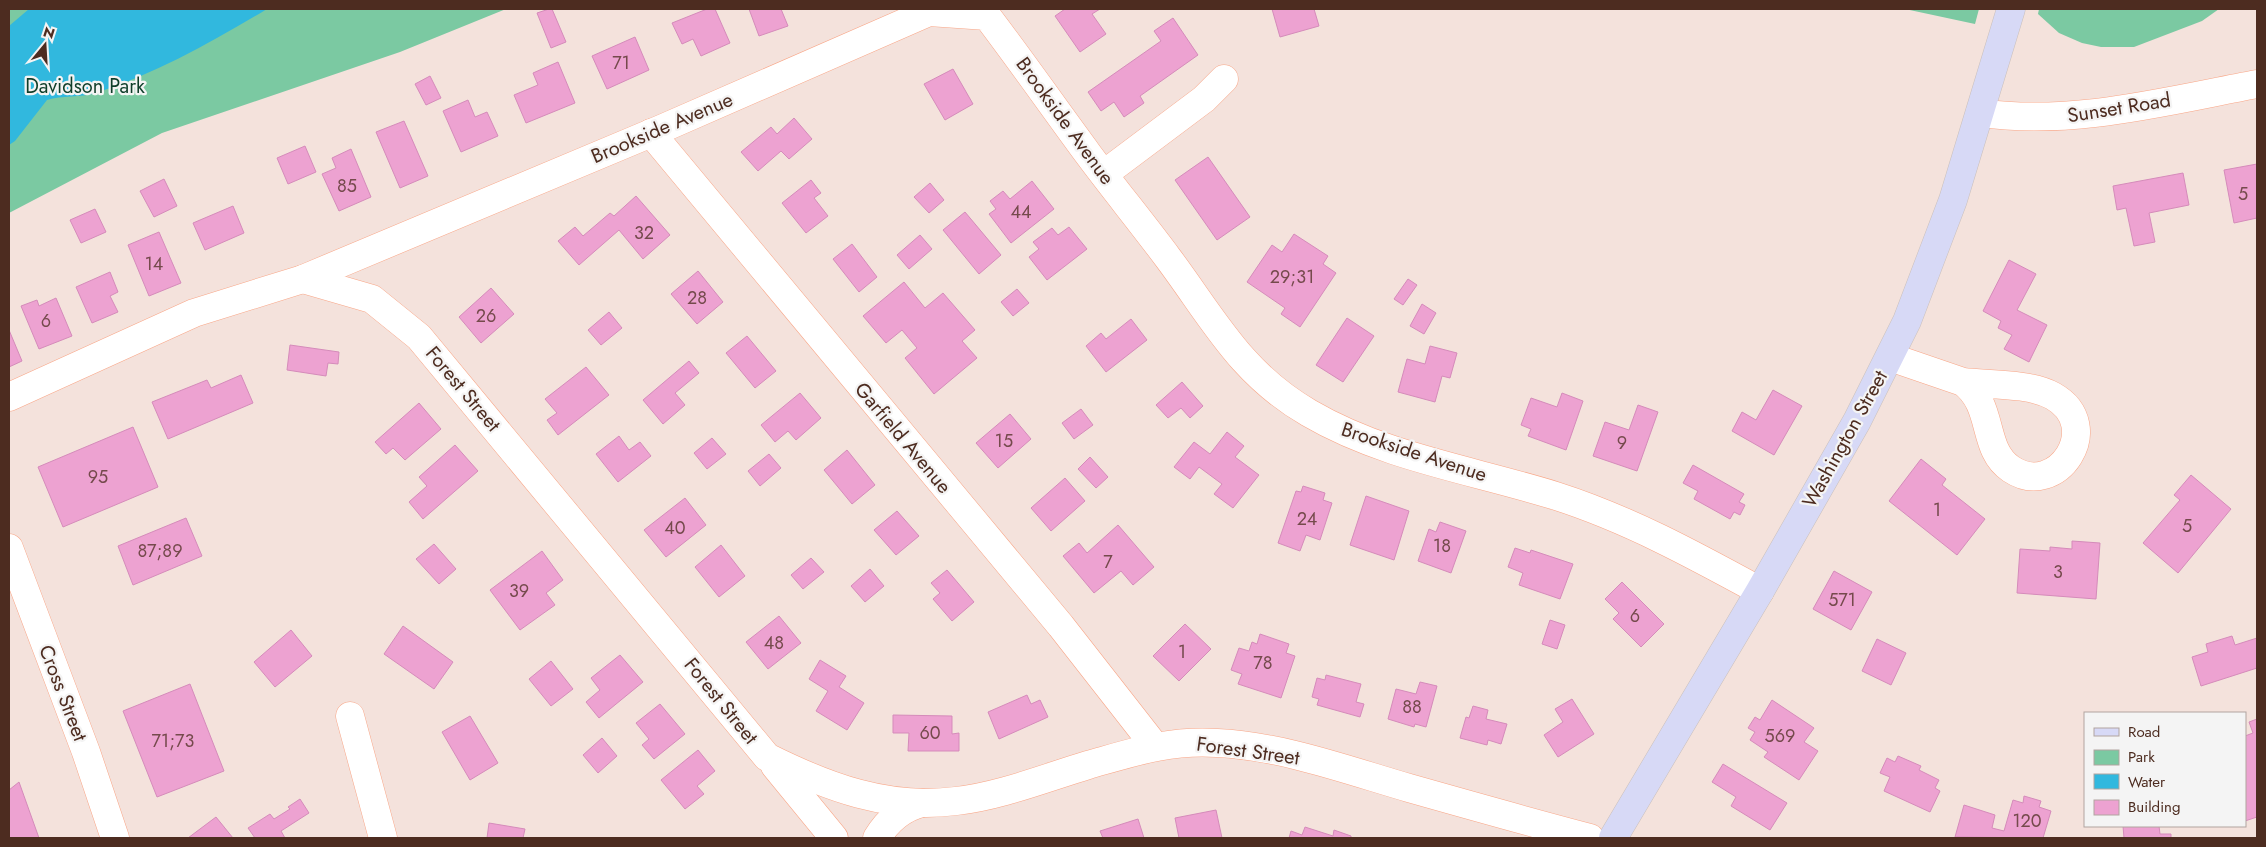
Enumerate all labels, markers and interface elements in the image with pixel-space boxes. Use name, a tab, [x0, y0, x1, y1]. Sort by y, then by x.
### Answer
north arrow	[20, 20, 70, 70]
text: N	[41, 21, 57, 44]
house number: 71	[612, 50, 630, 76]
street label: Brookside Avenue	[1009, 51, 1121, 191]
park label: Davidson Park	[25, 72, 145, 101]
street label: Brookside Avenue	[587, 85, 737, 171]
street label: Sunset Road	[2065, 86, 2173, 130]
house number: 85	[337, 173, 357, 199]
house number: 5	[2238, 181, 2248, 207]
house number: 44	[1011, 199, 1032, 225]
house number: 32	[634, 220, 654, 246]
house number: 14	[145, 251, 163, 277]
house number: 29;31	[1270, 264, 1314, 290]
house number: 28	[687, 285, 707, 311]
house number: 26	[476, 303, 496, 329]
house number: 6	[41, 308, 51, 334]
street label: Forest Street	[419, 340, 508, 438]
street label: Washington Street	[1795, 365, 1895, 513]
street label: Garfield Avenue	[848, 376, 958, 500]
street label: Brookside Avenue	[1337, 415, 1491, 489]
house number: 15	[995, 428, 1013, 454]
house number: 9	[1617, 430, 1627, 456]
house number: 95	[88, 464, 108, 490]
house number: 1	[1933, 497, 1941, 523]
house number: 24	[1297, 506, 1317, 532]
house number: 5	[2182, 513, 2192, 539]
house number: 40	[664, 515, 686, 541]
house number: 18	[1433, 533, 1451, 559]
house number: 87;89	[137, 538, 183, 564]
house number: 7	[1103, 549, 1113, 575]
house number: 3	[2053, 559, 2063, 585]
house number: 39	[509, 578, 529, 604]
house number: 571	[1828, 587, 1856, 613]
house number: 6	[1630, 603, 1640, 629]
house number: 48	[764, 630, 784, 656]
house number: 1	[1178, 639, 1186, 665]
street label: Cross Street	[31, 641, 95, 746]
house number: 78	[1253, 650, 1273, 676]
street label: Forest Street	[677, 652, 765, 751]
house number: 88	[1402, 694, 1422, 720]
legend	[2084, 712, 2246, 827]
house number: 60	[919, 720, 941, 746]
text: Road	[2128, 721, 2160, 743]
house number: 569	[1765, 723, 1795, 749]
house number: 71;73	[152, 728, 195, 754]
street label: Forest Street	[1195, 729, 1302, 773]
text: Park	[2128, 746, 2155, 768]
text: Water	[2128, 771, 2166, 793]
text: Building	[2128, 796, 2180, 818]
house number: 120	[2012, 808, 2042, 834]

